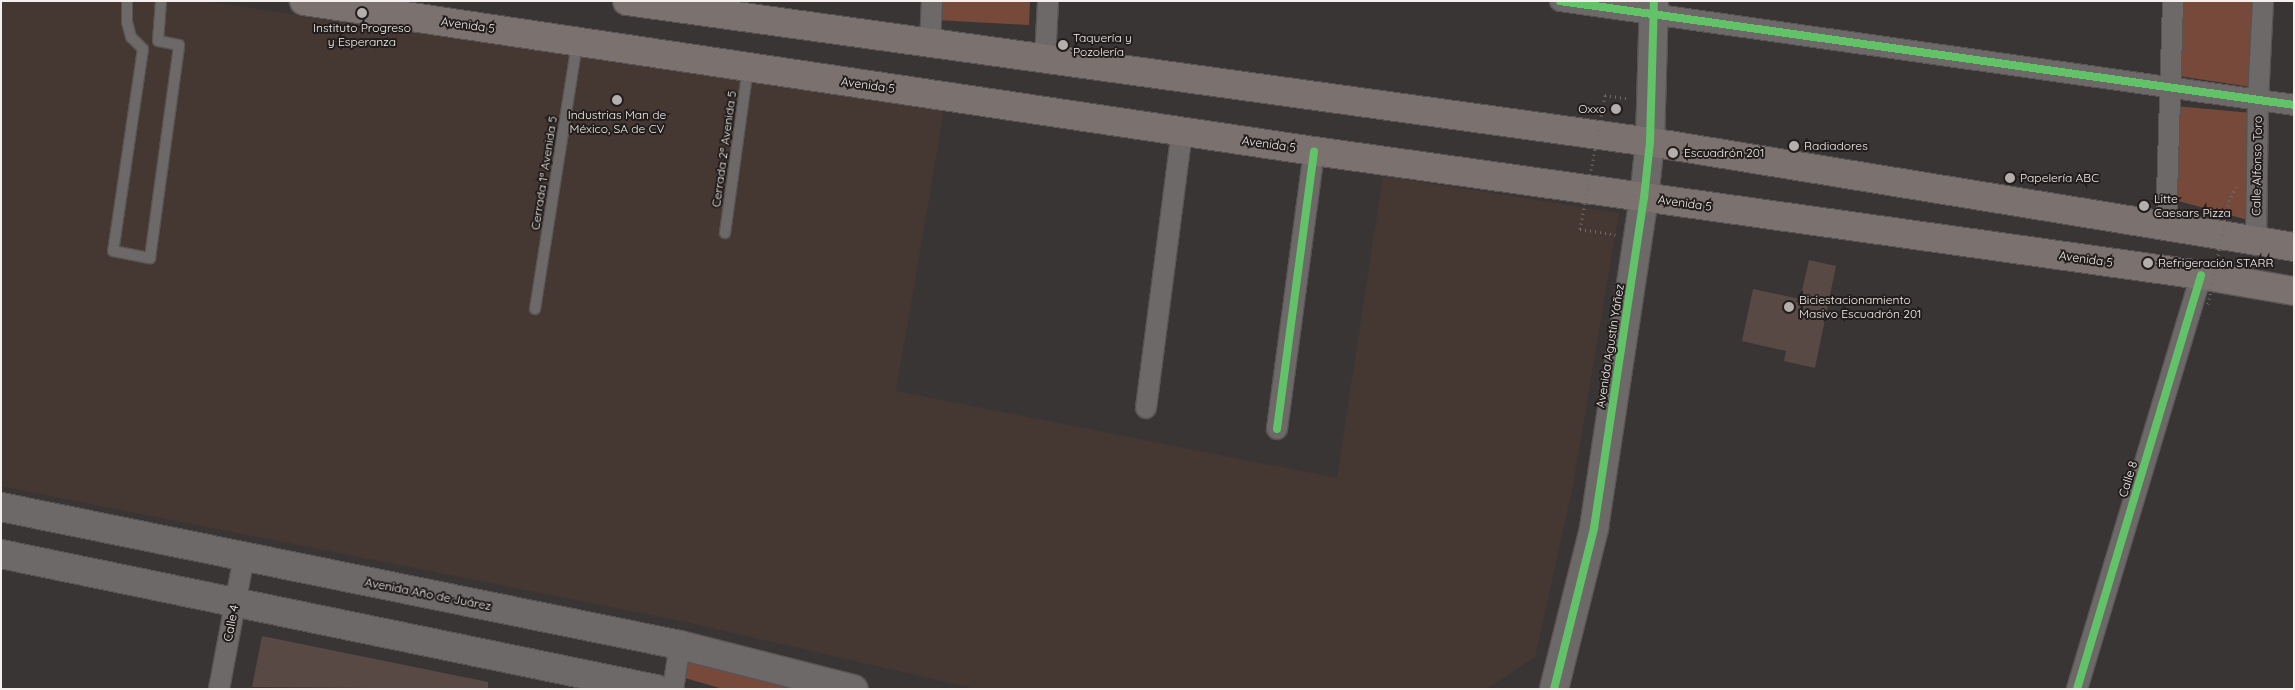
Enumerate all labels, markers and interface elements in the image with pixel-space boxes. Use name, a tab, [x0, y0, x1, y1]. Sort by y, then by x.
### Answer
marker: Instituto Progreso y Esperanza	[356, 7, 368, 19]
street label: Avenida 5	[440, 14, 496, 36]
place label: Instituto Progreso y Esperanza	[313, 21, 411, 49]
place label: Taquería y Pozolería	[1073, 31, 1132, 59]
marker: Taquería y Pozolería	[1057, 39, 1069, 51]
street label: Avenida 5	[840, 74, 896, 96]
street label: Cerrada 2ª Avenida 5	[709, 90, 739, 208]
marker: Industrias Man de México, SA de CV	[611, 94, 623, 106]
place label: Oxxo	[1578, 102, 1606, 116]
marker: Oxxo	[1610, 103, 1622, 115]
place label: Industrias Man de México, SA de CV	[568, 108, 666, 136]
street label: Cerrada 1ª Avenida 5	[528, 115, 560, 231]
street label: Calle Alfonso Toro	[2249, 116, 2265, 216]
street label: Avenida 5	[1241, 133, 1297, 155]
place label: Radiadores	[1804, 139, 1868, 153]
marker: Radiadores	[1788, 140, 1800, 152]
marker: Escuadrón 201	[1666, 146, 1680, 160]
place label: Escuadrón 201	[1684, 146, 1764, 160]
place label: Papelería ABC	[2020, 171, 2099, 185]
marker: Papelería ABC	[2004, 172, 2016, 184]
street label: Avenida 5	[1657, 192, 1713, 214]
place label: Litte Caesars Pizza	[2154, 192, 2231, 220]
marker: Litte Caesars Pizza	[2138, 200, 2150, 212]
street label: Avenida 5	[2058, 248, 2114, 270]
place label: Refrigeración STARR	[2158, 256, 2274, 270]
marker: Refrigeración STARR	[2142, 257, 2154, 269]
street label: Avenida Agustín Yáñez	[1593, 283, 1627, 409]
place label: Biciestacionamiento Masivo Escuadrón 201	[1799, 293, 1922, 321]
marker: Biciestacionamiento Masivo Escuadrón 201	[1783, 301, 1795, 313]
street label: Calle 8	[2116, 459, 2140, 499]
street label: Avenida Año de Juárez	[364, 575, 492, 613]
street label: Calle 4	[220, 604, 242, 642]

